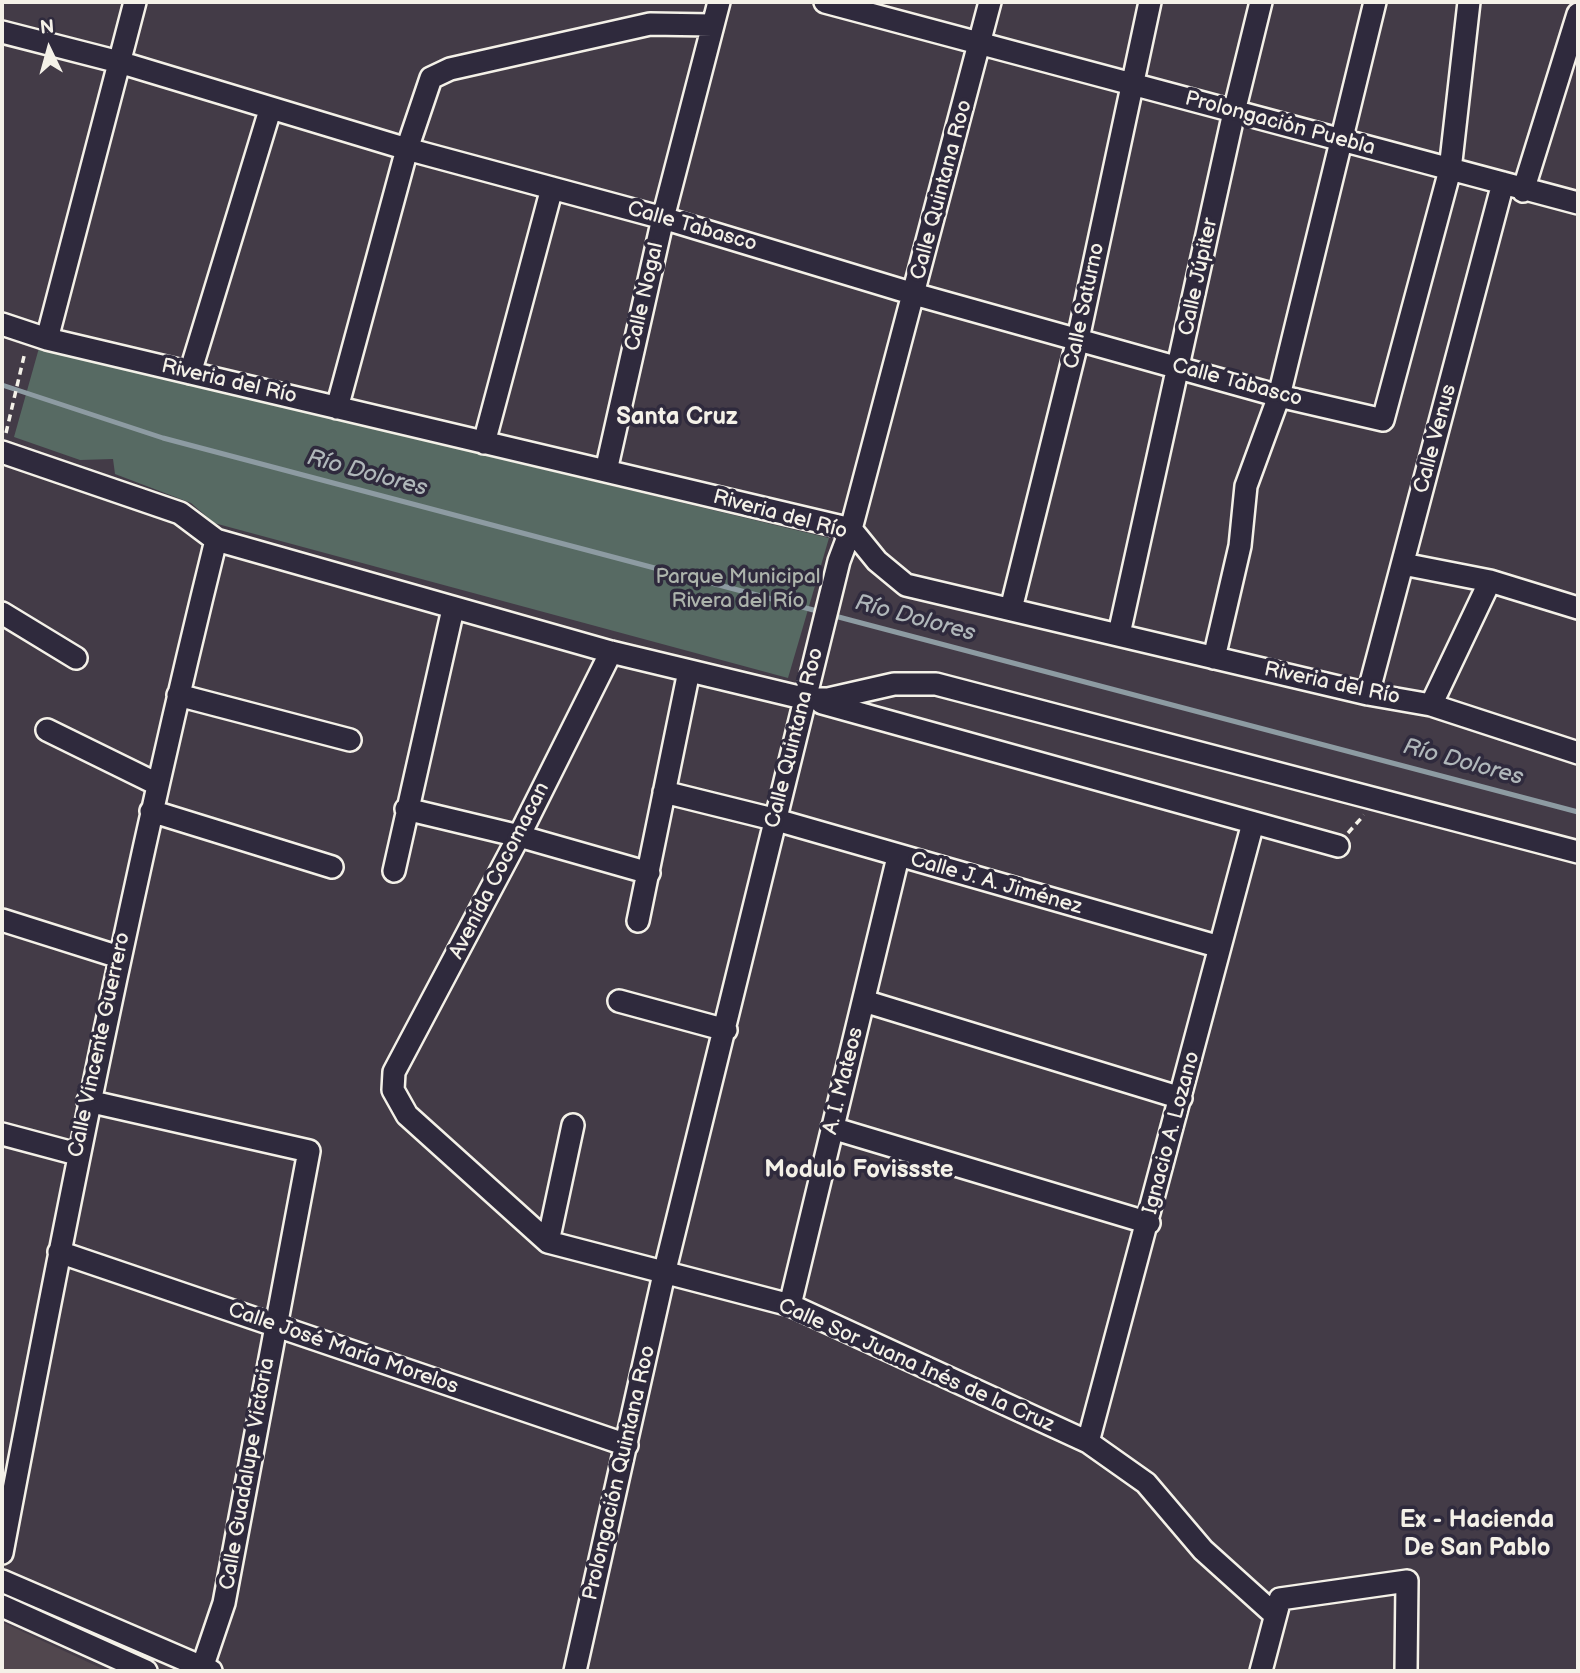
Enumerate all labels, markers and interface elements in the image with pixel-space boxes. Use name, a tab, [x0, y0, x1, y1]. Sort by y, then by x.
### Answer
north arrow	[14, 14, 84, 84]
text: N	[39, 16, 55, 40]
street label: Prolongación Puebla	[1182, 86, 1378, 162]
street label: Calle Quintana Roo	[906, 97, 978, 283]
street label: Calle Tabasco	[624, 196, 760, 258]
street label: Calle Júpiter	[1174, 216, 1224, 338]
street label: Calle Nogal	[620, 240, 670, 354]
street label: Calle Saturno	[1059, 241, 1111, 371]
street label: Riveria del Río	[159, 354, 299, 410]
street label: Calle Tabasco	[1169, 354, 1305, 412]
street label: Calle Venus	[1409, 382, 1463, 496]
district label: Santa Cruz	[616, 404, 738, 432]
water label: Río Dolores	[304, 445, 430, 503]
street label: Riveria del Río	[710, 485, 850, 545]
park label: Parque Municipal Rivera del Río	[656, 565, 820, 615]
water label: Río Dolores	[852, 590, 978, 648]
street label: Calle Quintana Roo	[760, 645, 830, 831]
street label: Riveria del Río	[1262, 657, 1402, 711]
water label: Río Dolores	[1400, 734, 1526, 792]
street label: Avenida Cocomacan	[444, 778, 556, 964]
street label: Calle J. A. Jiménez	[907, 847, 1085, 921]
street label: Calle Vincente Guerrero	[64, 930, 136, 1160]
street label: A. I. Mateos	[819, 1025, 869, 1137]
street label: Ignacio A. Lozano	[1138, 1049, 1206, 1217]
district label: Modulo Fovissste	[764, 1157, 954, 1185]
street label: Calle Sor Juana Inés de la Cruz	[774, 1294, 1058, 1438]
street label: Calle José María Morelos	[224, 1298, 462, 1400]
street label: Prolongación Quintana Roo	[578, 1343, 662, 1603]
street label: Calle Guadalupe Victoria	[215, 1356, 281, 1592]
district label: Ex - Hacienda De San Pablo	[1400, 1507, 1554, 1563]

